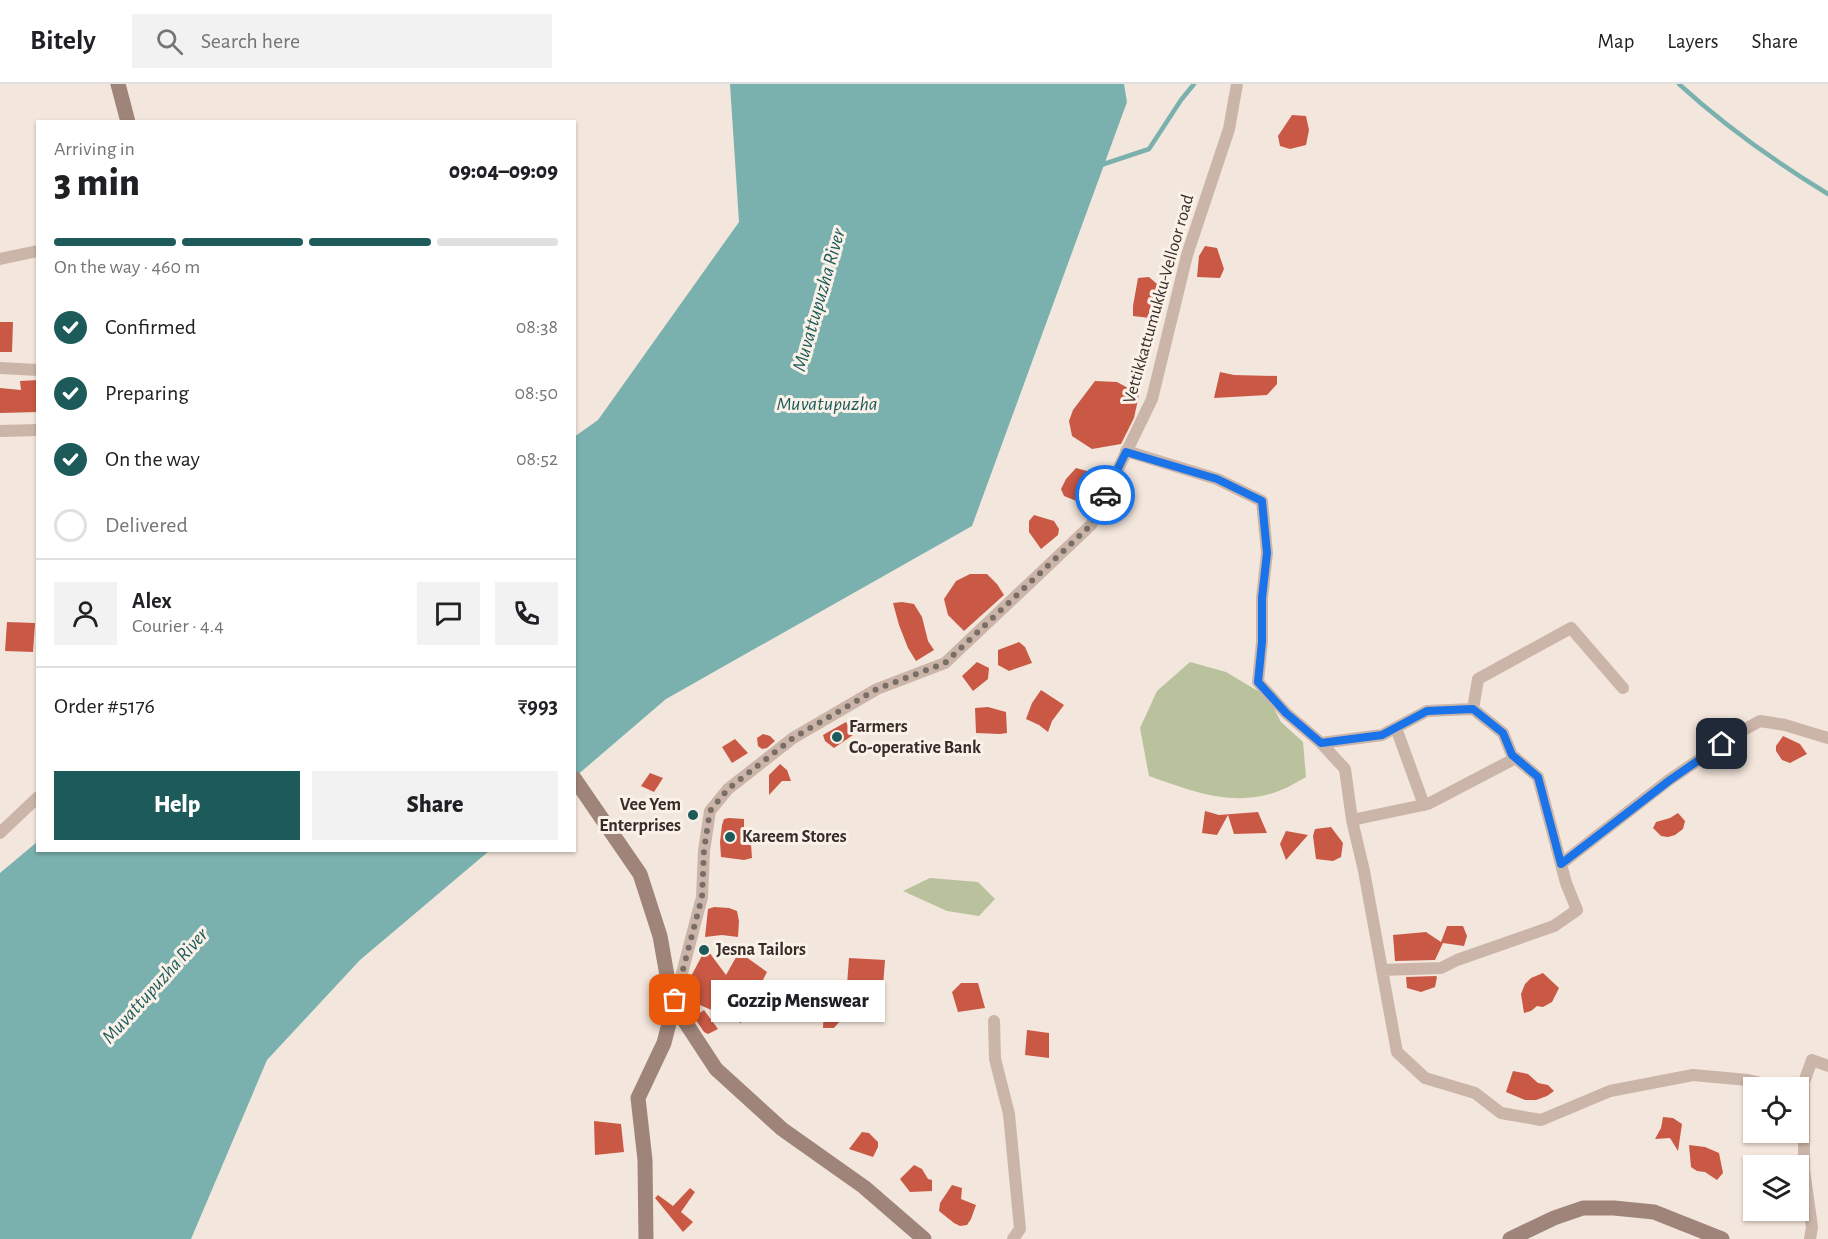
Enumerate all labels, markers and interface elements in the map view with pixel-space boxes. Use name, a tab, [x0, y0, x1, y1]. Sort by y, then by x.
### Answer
search box	[132, 14, 552, 68]
icon: search	[153, 25, 186, 58]
text: Bitely	[30, 27, 96, 55]
text: Search here	[201, 30, 300, 52]
text: Map	[1598, 31, 1634, 52]
text: Layers	[1667, 31, 1718, 52]
text: Share	[1751, 31, 1798, 52]
text: Arriving in	[54, 139, 135, 159]
text: 09:04–09:09	[449, 160, 558, 182]
text: 3 min	[54, 164, 140, 203]
street label: Vettikkattumukku-Velloor road	[1120, 192, 1198, 406]
water label: Muvattupuzha River	[789, 226, 849, 374]
text: On the way · 460 m	[54, 257, 200, 277]
icon: check	[54, 311, 87, 344]
text: Confirmed	[105, 316, 196, 338]
text: 08:38	[516, 317, 558, 337]
icon: check	[54, 377, 87, 410]
text: Preparing	[105, 382, 189, 404]
text: 08:50	[514, 383, 558, 403]
water label: Muvatupuzha	[776, 394, 878, 414]
icon: check	[54, 443, 87, 476]
text: On the way	[105, 448, 200, 470]
text: 08:52	[516, 449, 558, 469]
courier	[1075, 465, 1135, 525]
icon: car	[1089, 479, 1122, 512]
text: Delivered	[105, 514, 188, 536]
button: person	[54, 582, 117, 645]
button: chat	[417, 582, 480, 645]
button: phone	[495, 582, 558, 645]
text: Alex	[132, 590, 172, 612]
text: Courier · 4.4	[132, 616, 224, 636]
text: Order #5176	[54, 695, 155, 717]
text: ₹993	[518, 695, 558, 717]
place label: Farmers Co-operative Bank	[849, 718, 981, 757]
pin	[1696, 718, 1747, 769]
icon: home	[1705, 727, 1738, 760]
marker: Farmers Co-operative Bank	[830, 730, 844, 744]
button: Help	[54, 771, 300, 840]
button: Share	[312, 771, 558, 840]
place label: Vee Yem Enterprises	[599, 796, 681, 835]
marker: Vee Yem Enterprises	[686, 808, 700, 822]
place label: Kareem Stores	[742, 828, 847, 846]
marker: Kareem Stores	[723, 830, 737, 844]
water label: Muvattupuzha River	[98, 924, 212, 1048]
place label: Jesna Tailors	[716, 941, 806, 959]
marker: Jesna Tailors	[697, 943, 711, 957]
pin	[649, 974, 700, 1025]
callout: Gozzip Menswear	[711, 979, 885, 1021]
icon: bag	[658, 983, 691, 1016]
text: Gozzip Menswear	[727, 991, 869, 1011]
map controls	[1743, 1077, 1809, 1221]
button: locate	[1743, 1077, 1809, 1143]
button: layers	[1743, 1155, 1809, 1221]

